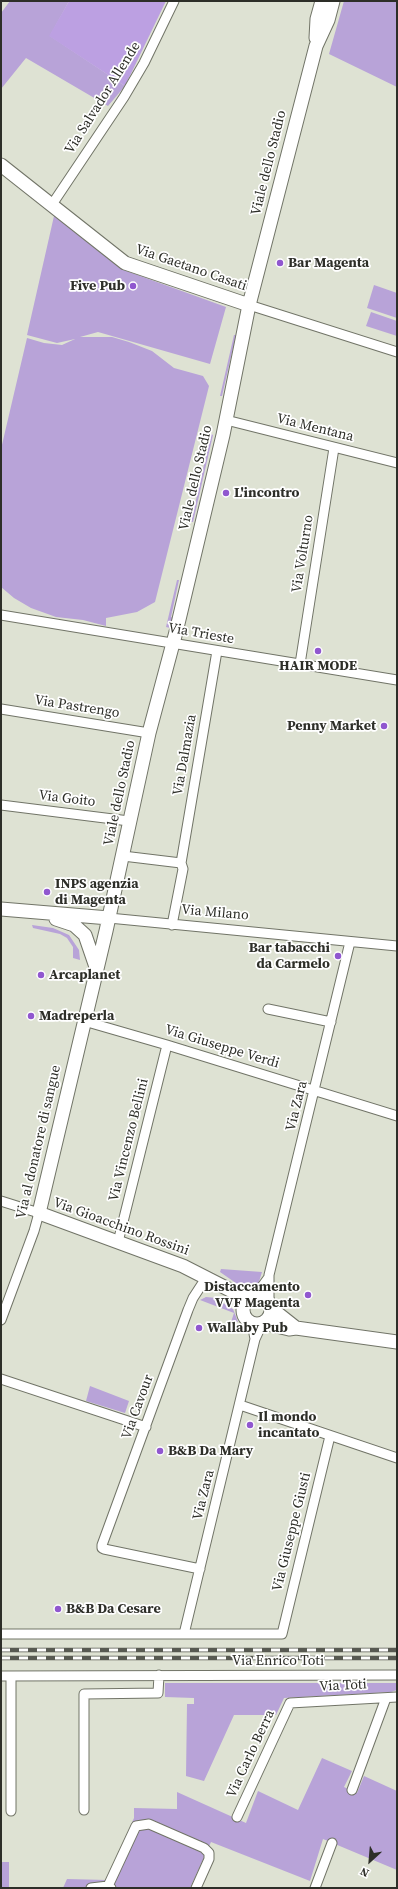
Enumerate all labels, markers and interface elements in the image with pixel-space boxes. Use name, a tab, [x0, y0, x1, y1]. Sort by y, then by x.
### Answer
street label: Via Salvador Allende	[62, 39, 144, 157]
street label: Viale dello Stadio	[248, 109, 290, 217]
street label: Via Gaetano Casati	[133, 241, 249, 295]
place label: Bar Magenta	[288, 255, 369, 271]
marker: Bar Magenta	[275, 258, 285, 268]
place label: Five Pub	[70, 278, 125, 294]
marker: Five Pub	[128, 281, 138, 291]
street label: Via Mentana	[275, 410, 355, 446]
street label: Viale dello Stadio	[176, 424, 216, 532]
place label: L'incontro	[234, 485, 299, 501]
marker: L'incontro	[221, 488, 231, 498]
street label: Via Volturno	[289, 514, 317, 594]
street label: Via Trieste	[167, 620, 235, 648]
marker: HAIR MODE	[313, 646, 323, 656]
place label: HAIR MODE	[279, 658, 357, 674]
street label: Via Pastrengo	[33, 692, 121, 722]
street label: Via Dalmazia	[170, 713, 200, 797]
place label: Penny Market	[287, 718, 376, 734]
marker: Penny Market	[379, 721, 389, 731]
street label: Viale dello Stadio	[101, 739, 139, 847]
street label: Via Goito	[38, 787, 96, 811]
place label: INPS agenzia di Magenta	[55, 876, 139, 908]
marker: INPS agenzia di Magenta	[42, 887, 52, 897]
street label: Via Milano	[181, 902, 249, 924]
place label: Bar tabacchi da Carmelo	[249, 940, 330, 972]
marker: Bar tabacchi da Carmelo	[333, 951, 343, 961]
place label: Arcaplanet	[49, 967, 120, 983]
marker: Arcaplanet	[36, 970, 46, 980]
place label: Madreperla	[39, 1008, 114, 1024]
marker: Madreperla	[26, 1011, 36, 1021]
street label: Via Giuseppe Verdi	[163, 1022, 281, 1072]
street label: Via al donatore di sangue	[13, 1064, 65, 1220]
street label: Via Vincenzo Bellini	[106, 1077, 152, 1203]
street label: Via Zara	[283, 1079, 311, 1133]
street label: Via Gioacchino Rossini	[51, 1195, 191, 1259]
place label: Distaccamento VVF Magenta	[204, 1279, 300, 1312]
marker: Distaccamento VVF Magenta	[303, 1290, 313, 1300]
place label: Wallaby Pub	[207, 1320, 288, 1336]
marker: Wallaby Pub	[194, 1323, 204, 1333]
street label: Via Cavour	[119, 1372, 157, 1442]
place label: Il mondo incantato	[258, 1409, 319, 1442]
marker: Il mondo incantato	[245, 1420, 255, 1430]
place label: B&B Da Mary	[168, 1443, 253, 1459]
marker: B&B Da Mary	[155, 1446, 165, 1456]
street label: Via Zara	[190, 1468, 218, 1522]
street label: Via Giuseppe Giusti	[269, 1471, 315, 1593]
place label: B&B Da Cesare	[66, 1601, 161, 1617]
marker: B&B Da Cesare	[53, 1604, 63, 1614]
street label: Via Enrico Toti	[232, 1653, 324, 1669]
street label: Via Toti	[319, 1676, 367, 1696]
street label: Via Carlo Berra	[223, 1707, 279, 1801]
north arrow	[350, 1841, 390, 1881]
text: N	[358, 1864, 371, 1881]

